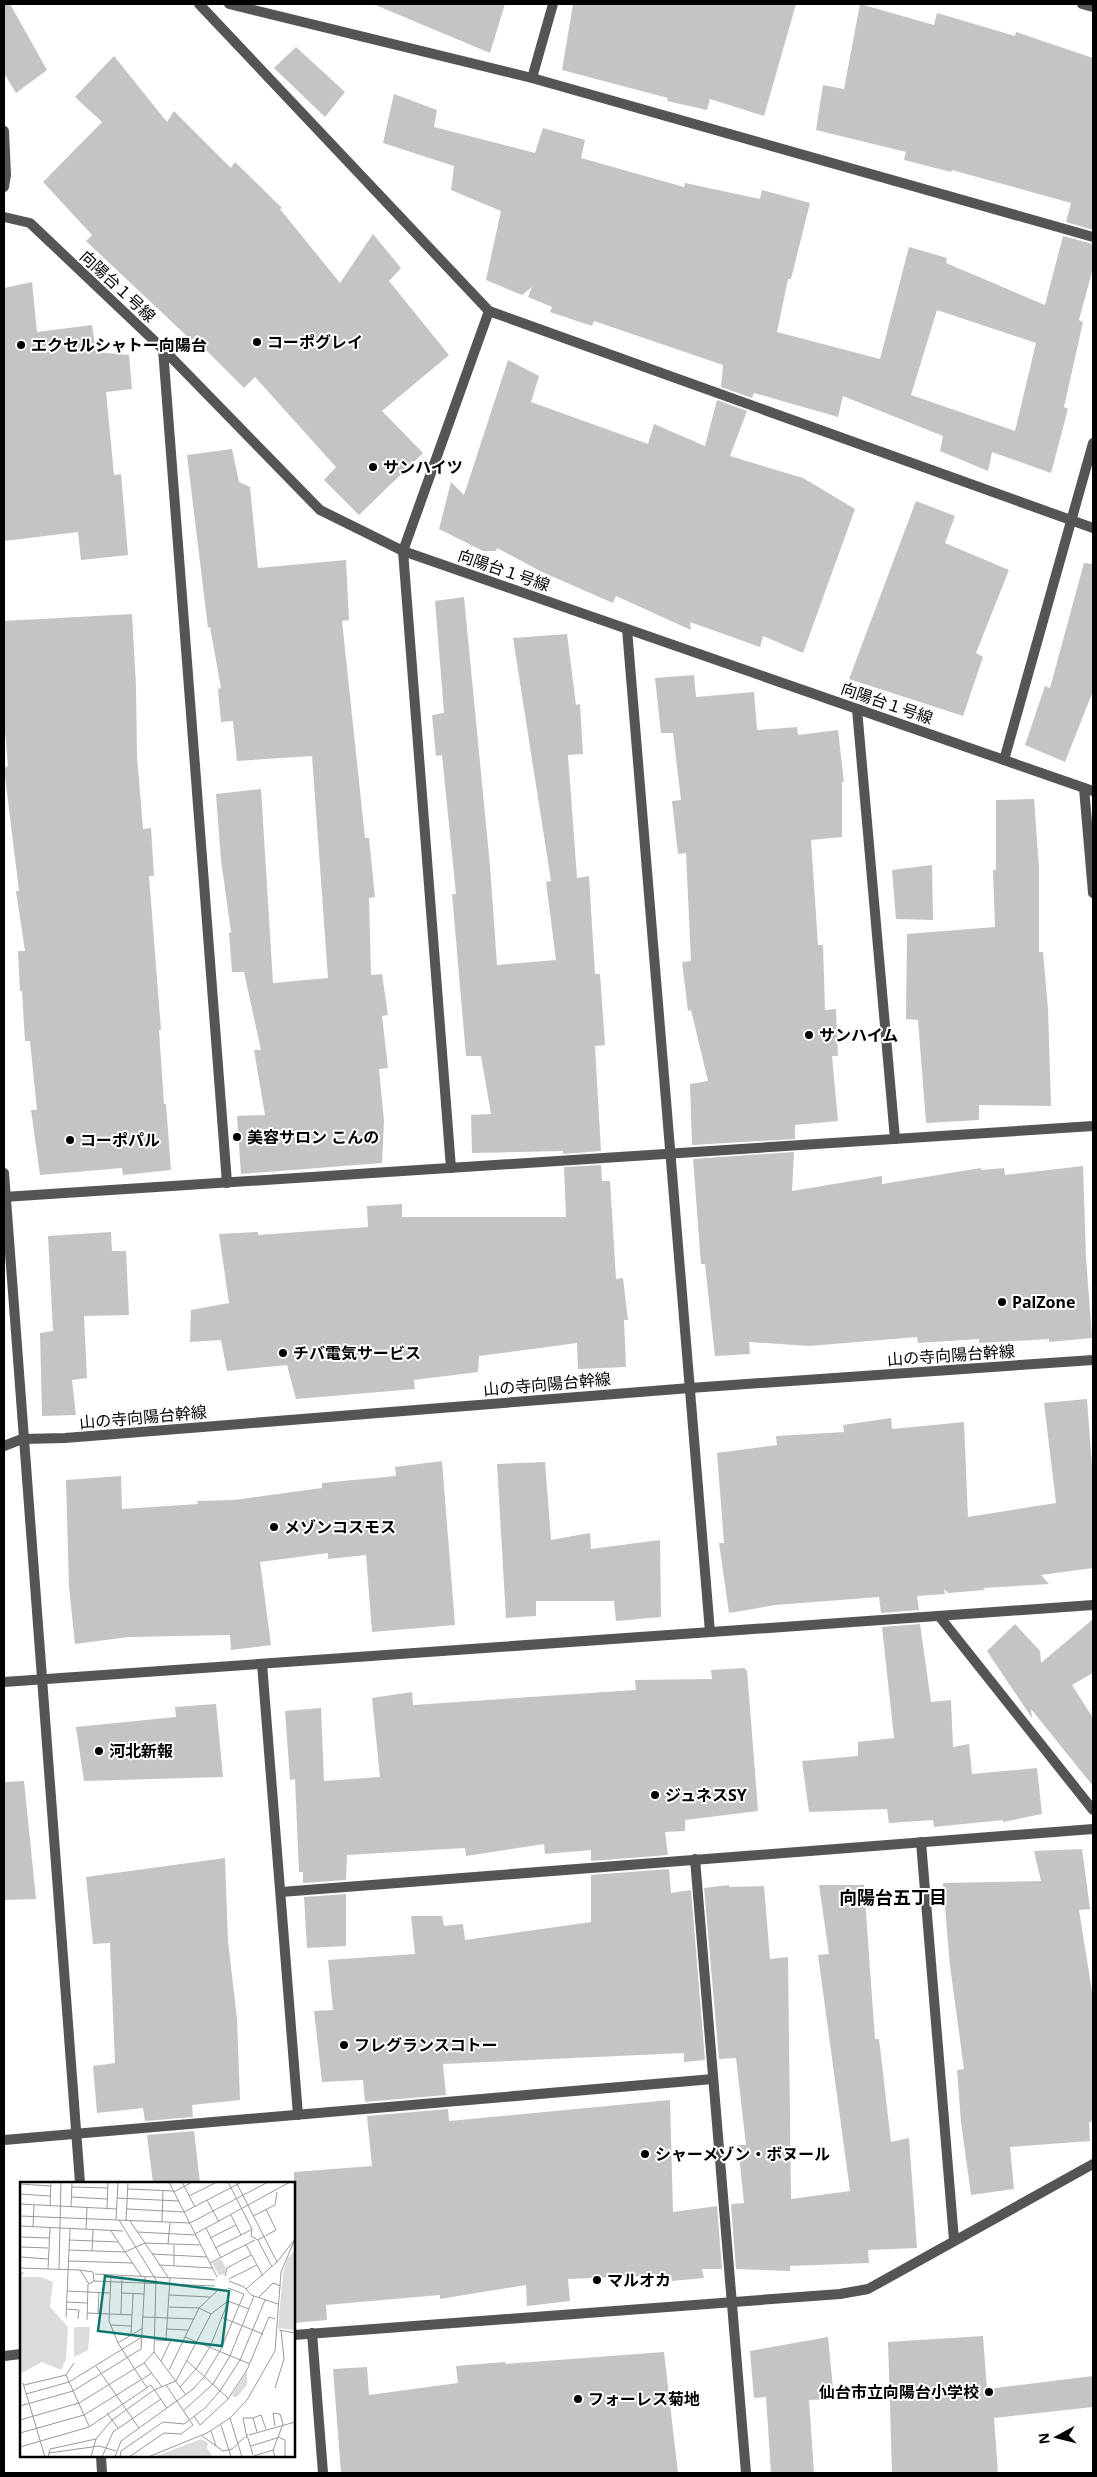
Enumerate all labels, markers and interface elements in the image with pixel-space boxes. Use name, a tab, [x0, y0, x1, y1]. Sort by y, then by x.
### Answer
street label: 向陽台１号線	[75, 245, 161, 327]
place label: コーポグレイ	[267, 331, 363, 353]
place label: エクセルシャトー向陽台	[31, 334, 207, 356]
marker: コーポグレイ	[251, 336, 263, 348]
marker: エクセルシャトー向陽台	[15, 339, 27, 351]
place label: サンハイツ	[383, 456, 463, 478]
marker: サンハイツ	[367, 461, 379, 473]
street label: 向陽台１号線	[455, 544, 553, 596]
street label: 向陽台１号線	[838, 677, 936, 729]
place label: サンハイム	[819, 1024, 898, 1046]
marker: サンハイム	[803, 1029, 815, 1041]
place label: 美容サロン こんの	[247, 1126, 379, 1148]
place label: コーポパル	[80, 1129, 160, 1151]
marker: 美容サロン こんの	[231, 1131, 243, 1143]
marker: コーポパル	[64, 1134, 76, 1146]
place label: PalZone	[1012, 1291, 1076, 1313]
marker: PalZone	[996, 1296, 1008, 1308]
street label: 山の寺向陽台幹線	[886, 1340, 1016, 1370]
place label: チバ電気サービス	[293, 1342, 421, 1364]
marker: チバ電気サービス	[277, 1347, 289, 1359]
street label: 山の寺向陽台幹線	[482, 1367, 612, 1401]
street label: 山の寺向陽台幹線	[78, 1400, 208, 1434]
place label: メゾンコスモス	[284, 1516, 396, 1538]
marker: メゾンコスモス	[268, 1521, 280, 1533]
place label: 河北新報	[109, 1740, 173, 1762]
marker: 河北新報	[93, 1745, 105, 1757]
place label: ジュネスSY	[665, 1784, 748, 1806]
marker: ジュネスSY	[649, 1789, 661, 1801]
district label: 向陽台五丁目	[839, 1885, 947, 1909]
place label: フレグランスコトー	[354, 2034, 498, 2056]
marker: フレグランスコトー	[338, 2039, 350, 2051]
place label: シャーメゾン・ボヌール	[655, 2143, 830, 2165]
marker: シャーメゾン・ボヌール	[639, 2148, 651, 2160]
inset map	[20, 2182, 295, 2457]
place label: マルオカ	[607, 2269, 671, 2291]
marker: マルオカ	[591, 2274, 603, 2286]
place label: 仙台市立向陽台小学校	[818, 2381, 979, 2403]
marker: 仙台市立向陽台小学校	[983, 2386, 995, 2398]
place label: フォーレス菊地	[588, 2388, 700, 2410]
marker: フォーレス菊地	[572, 2393, 584, 2405]
north arrow	[1032, 2412, 1082, 2462]
text: N	[1033, 2432, 1054, 2445]

